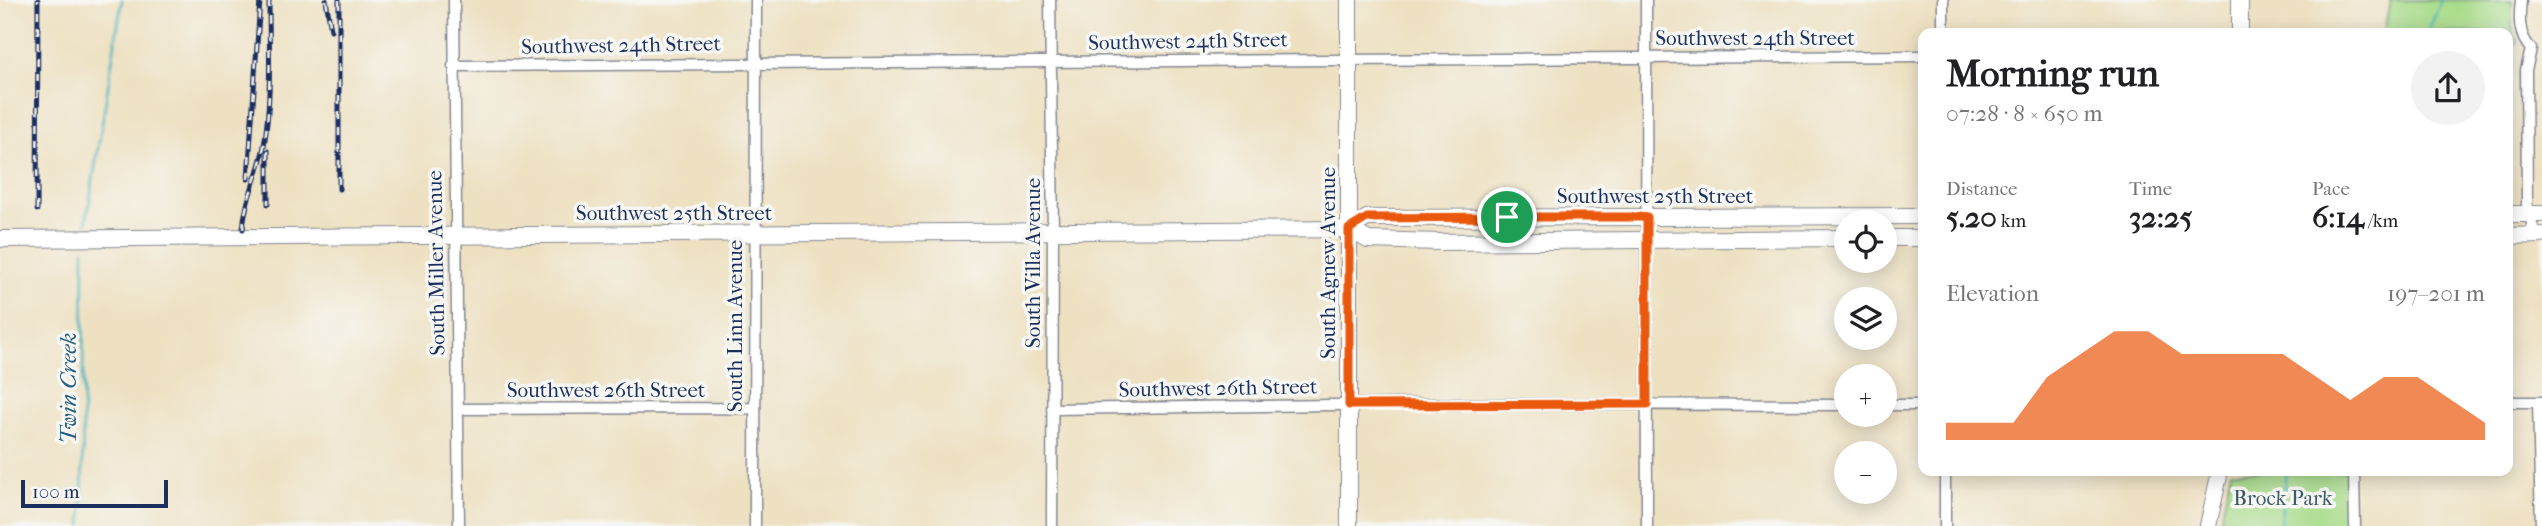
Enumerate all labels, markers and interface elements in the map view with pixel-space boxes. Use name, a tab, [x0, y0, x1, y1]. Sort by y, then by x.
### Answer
street label: Southwest 24th Street	[1655, 26, 1855, 50]
street label: Southwest 24th Street	[1088, 27, 1289, 55]
street label: Southwest 24th Street	[521, 31, 722, 59]
text: Morning run	[1946, 51, 2159, 96]
button: share	[2411, 51, 2485, 125]
text: 07:28 · 8 × 650 m	[1946, 100, 2103, 127]
street label: South Agnew Avenue	[1316, 167, 1340, 359]
street label: South Miller Avenue	[422, 170, 450, 356]
street label: South Villa Avenue	[1021, 178, 1045, 348]
text: Distance	[1946, 178, 2017, 200]
text: Time	[2129, 178, 2172, 200]
text: Pace	[2312, 178, 2350, 200]
street label: Southwest 25th Street	[1557, 184, 1754, 208]
pin	[1477, 187, 1537, 247]
icon: arrive	[1488, 198, 1526, 236]
text: 5.20	[1946, 200, 1997, 235]
text: 32:25	[2129, 200, 2192, 235]
text: 6:14	[2312, 200, 2364, 235]
street label: Southwest 25th Street	[576, 201, 773, 225]
map controls	[1834, 210, 1897, 504]
button: locate	[1834, 210, 1897, 273]
text: km	[1997, 210, 2026, 232]
text: /km	[2364, 210, 2398, 232]
street label: South Linn Avenue	[723, 240, 747, 412]
text: Elevation	[1946, 280, 2039, 307]
text: 197–201 m	[2387, 280, 2485, 307]
button: layers	[1834, 287, 1897, 350]
water label: Twin Creek	[55, 332, 82, 444]
button: +	[1834, 364, 1897, 427]
street label: Southwest 26th Street	[1118, 374, 1318, 402]
street label: Southwest 26th Street	[507, 378, 706, 402]
button: −	[1834, 441, 1897, 504]
scale bar	[21, 477, 168, 509]
text: 100 m	[32, 481, 80, 503]
park label: Brock Park	[2233, 486, 2333, 510]

